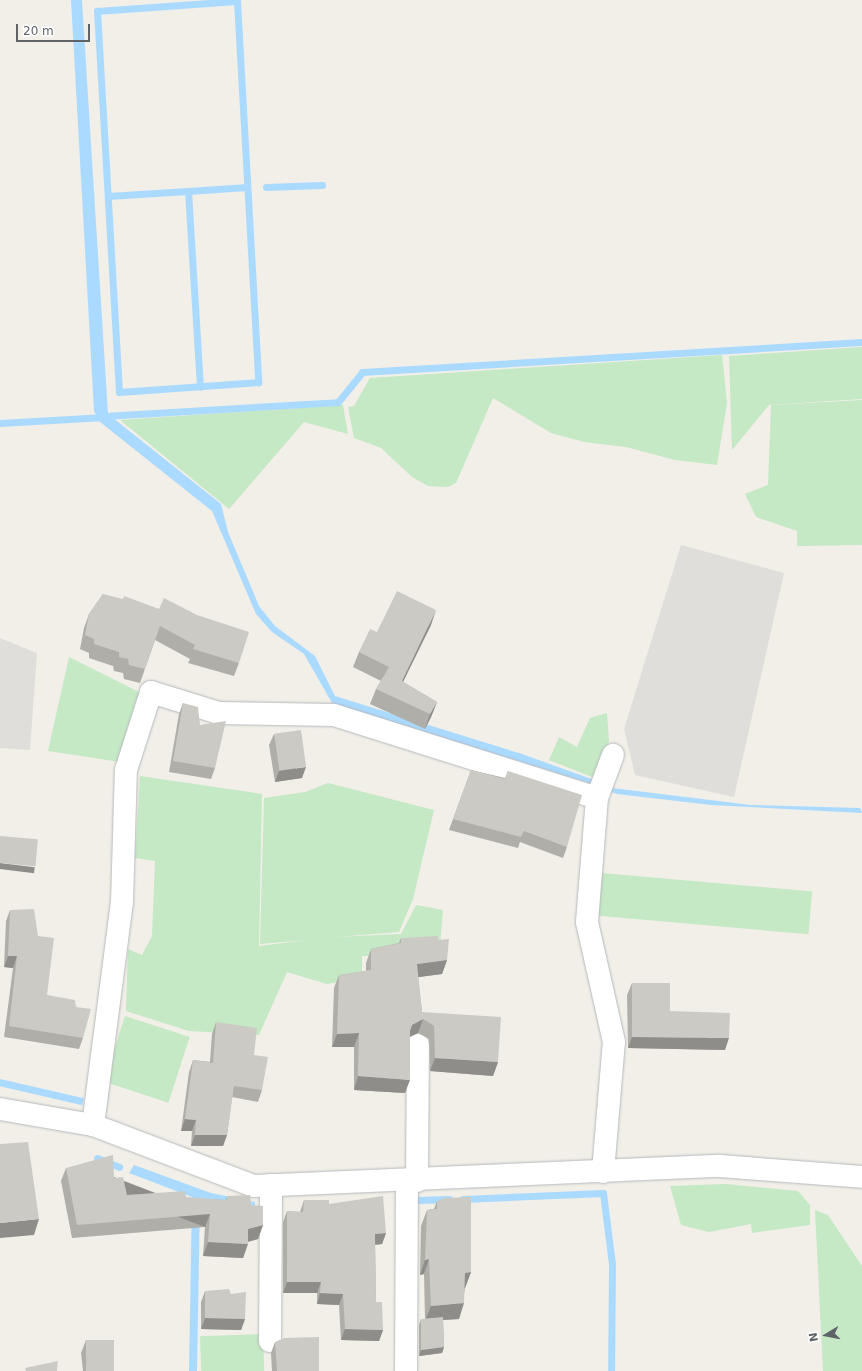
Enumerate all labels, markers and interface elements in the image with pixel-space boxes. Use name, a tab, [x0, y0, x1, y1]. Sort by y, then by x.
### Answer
scale bar	[18, 16, 92, 42]
text: 20 m	[23, 24, 54, 38]
north arrow	[806, 1315, 846, 1355]
text: N	[806, 1332, 821, 1343]

